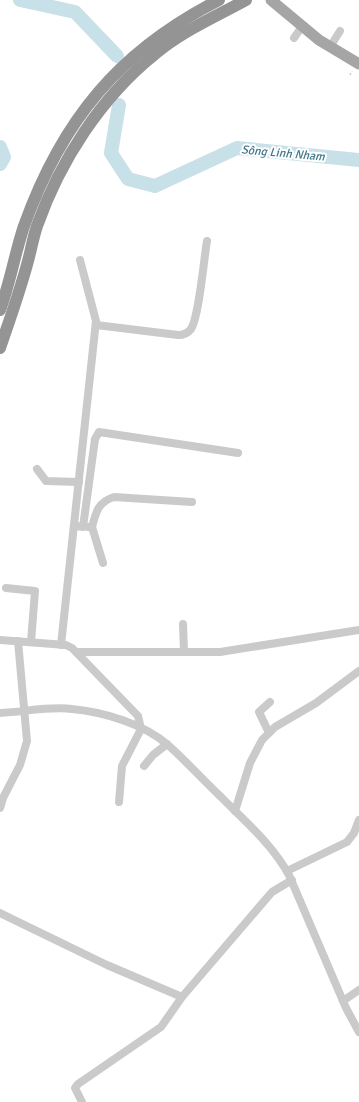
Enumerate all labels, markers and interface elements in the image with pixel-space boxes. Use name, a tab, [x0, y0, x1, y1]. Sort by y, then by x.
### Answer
water label: Sông Linh Nham	[241, 142, 326, 165]

